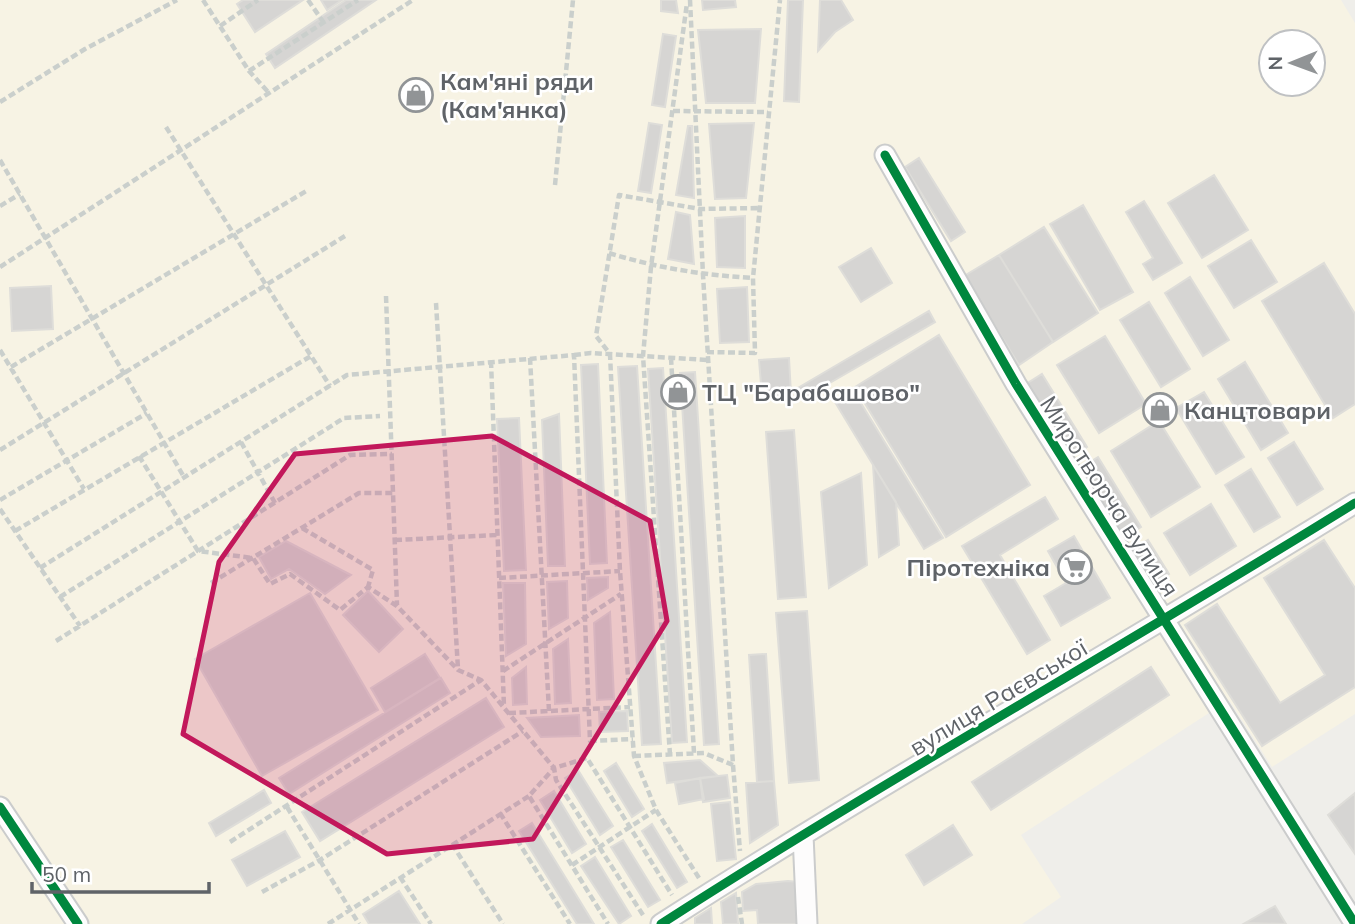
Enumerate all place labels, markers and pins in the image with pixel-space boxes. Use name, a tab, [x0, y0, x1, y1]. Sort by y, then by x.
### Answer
place label: Кам'яні ряди (Кам'янка)	[440, 66, 594, 124]
shop icon: Кам'яні ряди (Кам'янка)	[397, 76, 435, 114]
shop icon: ТЦ "Барабашово"	[659, 373, 697, 411]
place label: ТЦ "Барабашово"	[702, 377, 920, 407]
shop icon: Канцтовари	[1141, 391, 1179, 429]
place label: Канцтовари	[1184, 395, 1331, 425]
supermarket icon: Піротехніка	[1056, 548, 1094, 586]
place label: Піротехніка	[907, 552, 1050, 582]

